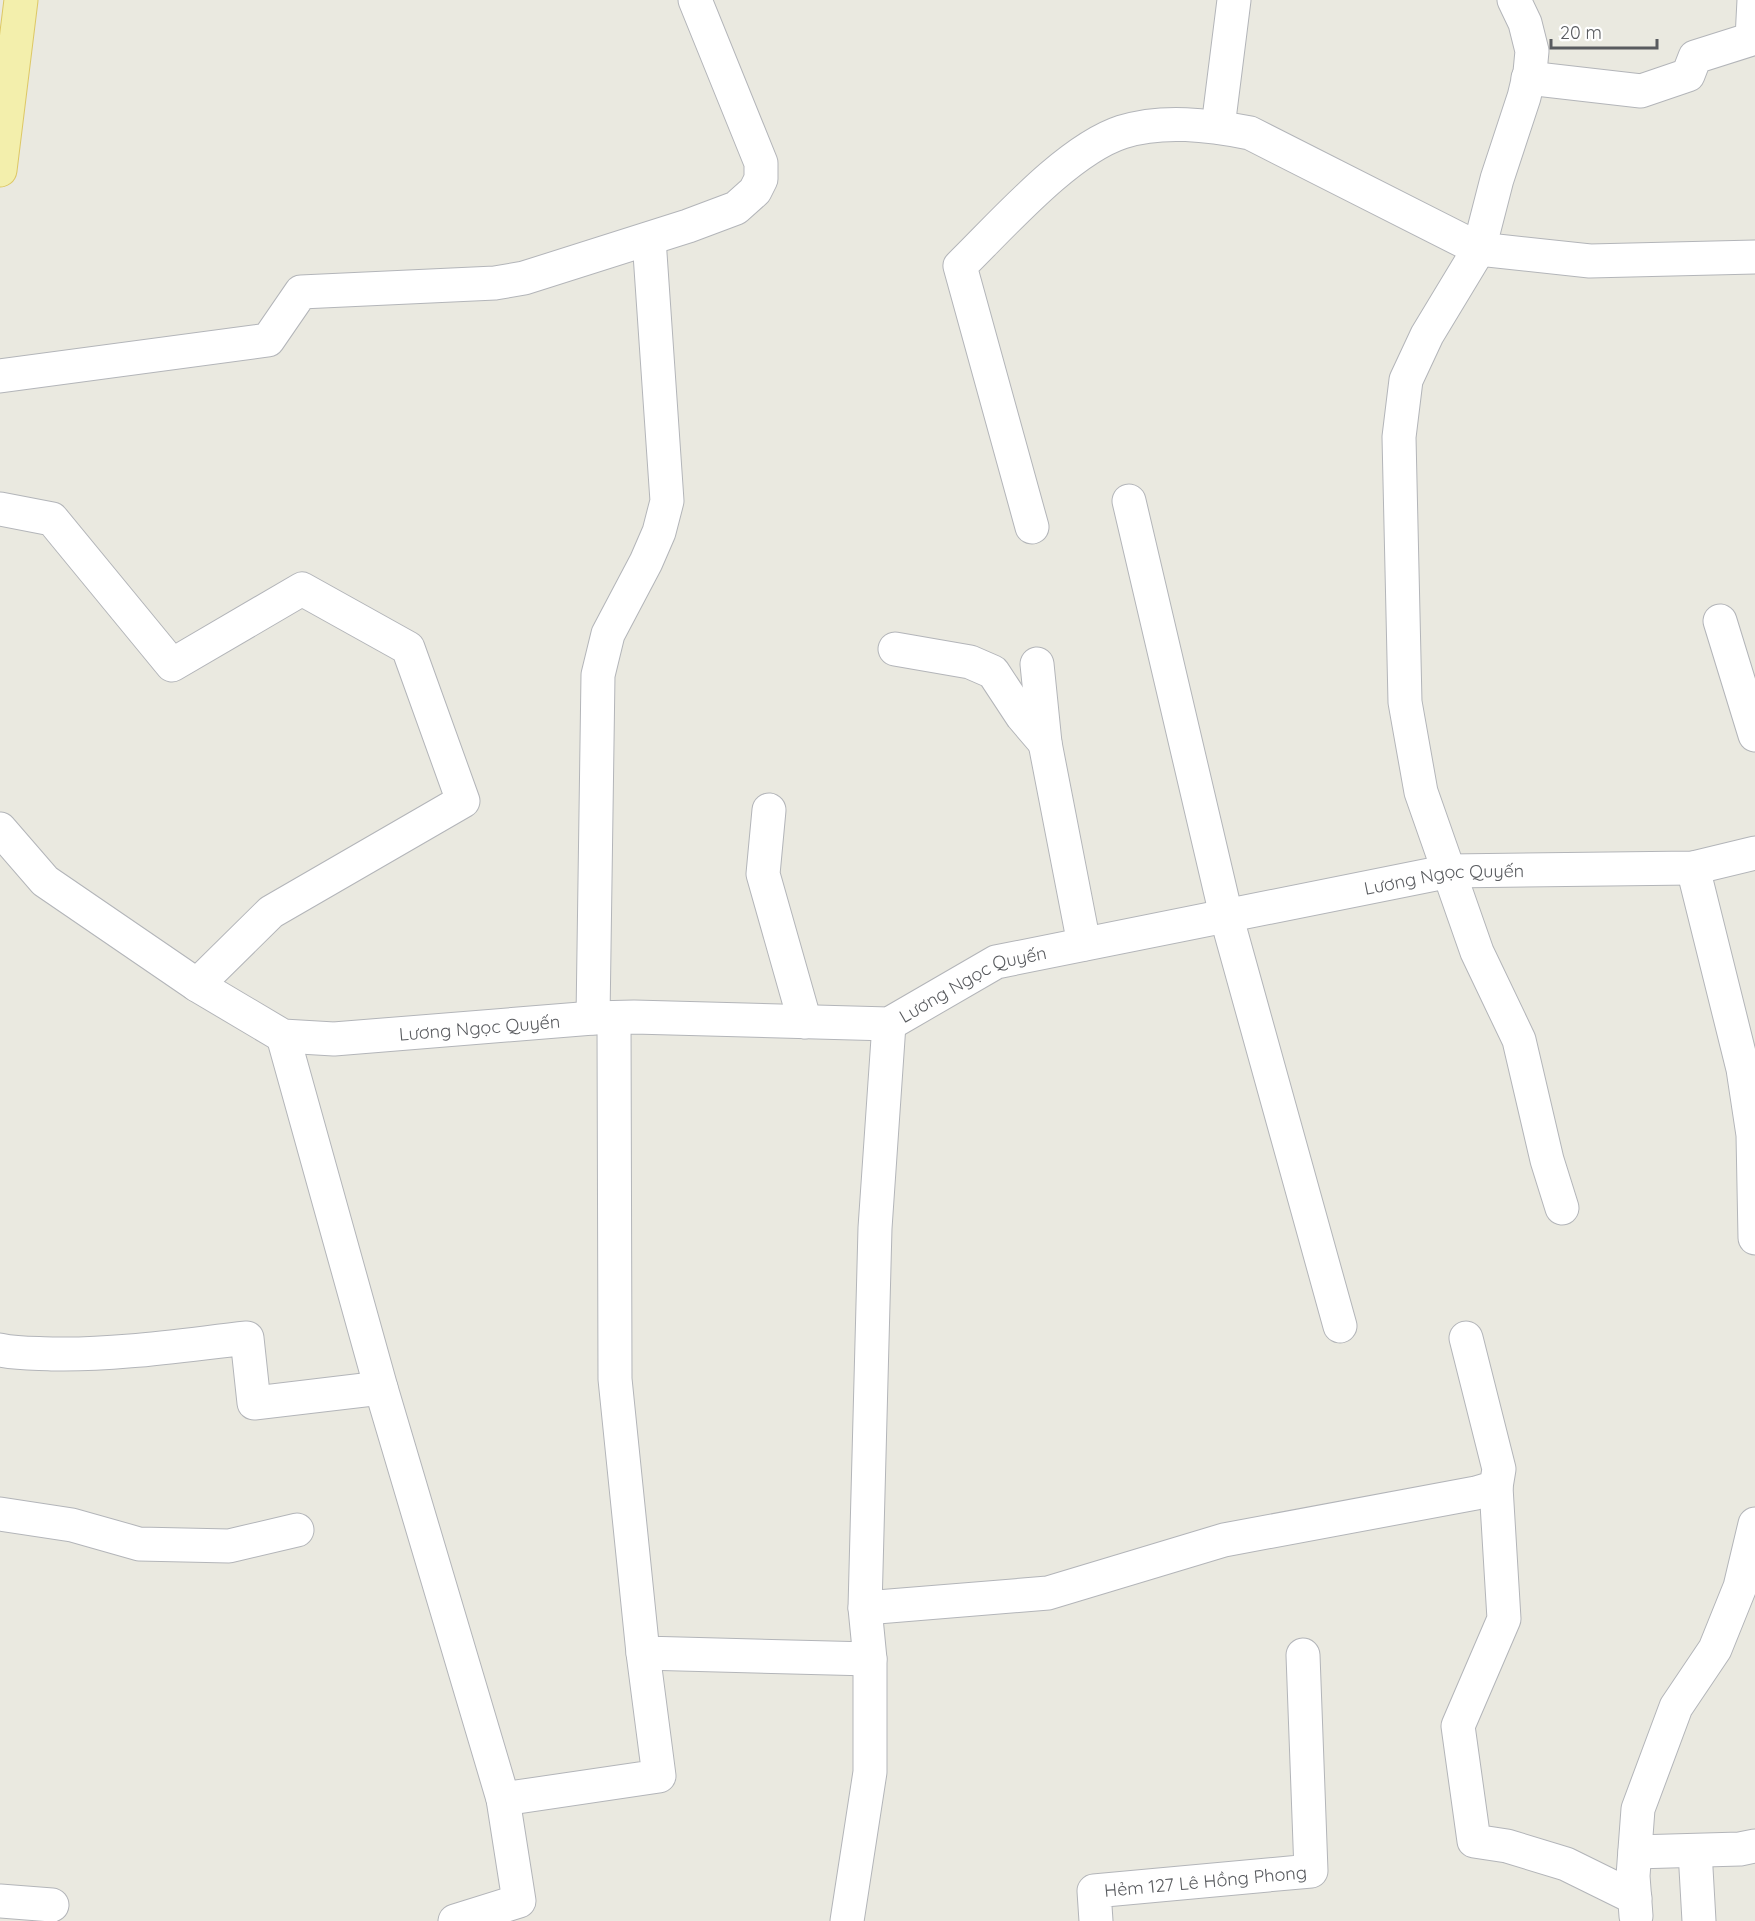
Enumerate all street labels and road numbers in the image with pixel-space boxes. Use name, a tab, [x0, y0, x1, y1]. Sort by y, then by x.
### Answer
street label: Lương Ngọc Quyến	[1362, 859, 1524, 899]
street label: Lương Ngọc Quyến	[895, 941, 1048, 1027]
street label: Lương Ngọc Quyến	[398, 1009, 561, 1045]
street label: Hẻm 127 Lê Hồng Phong	[1103, 1860, 1308, 1902]

